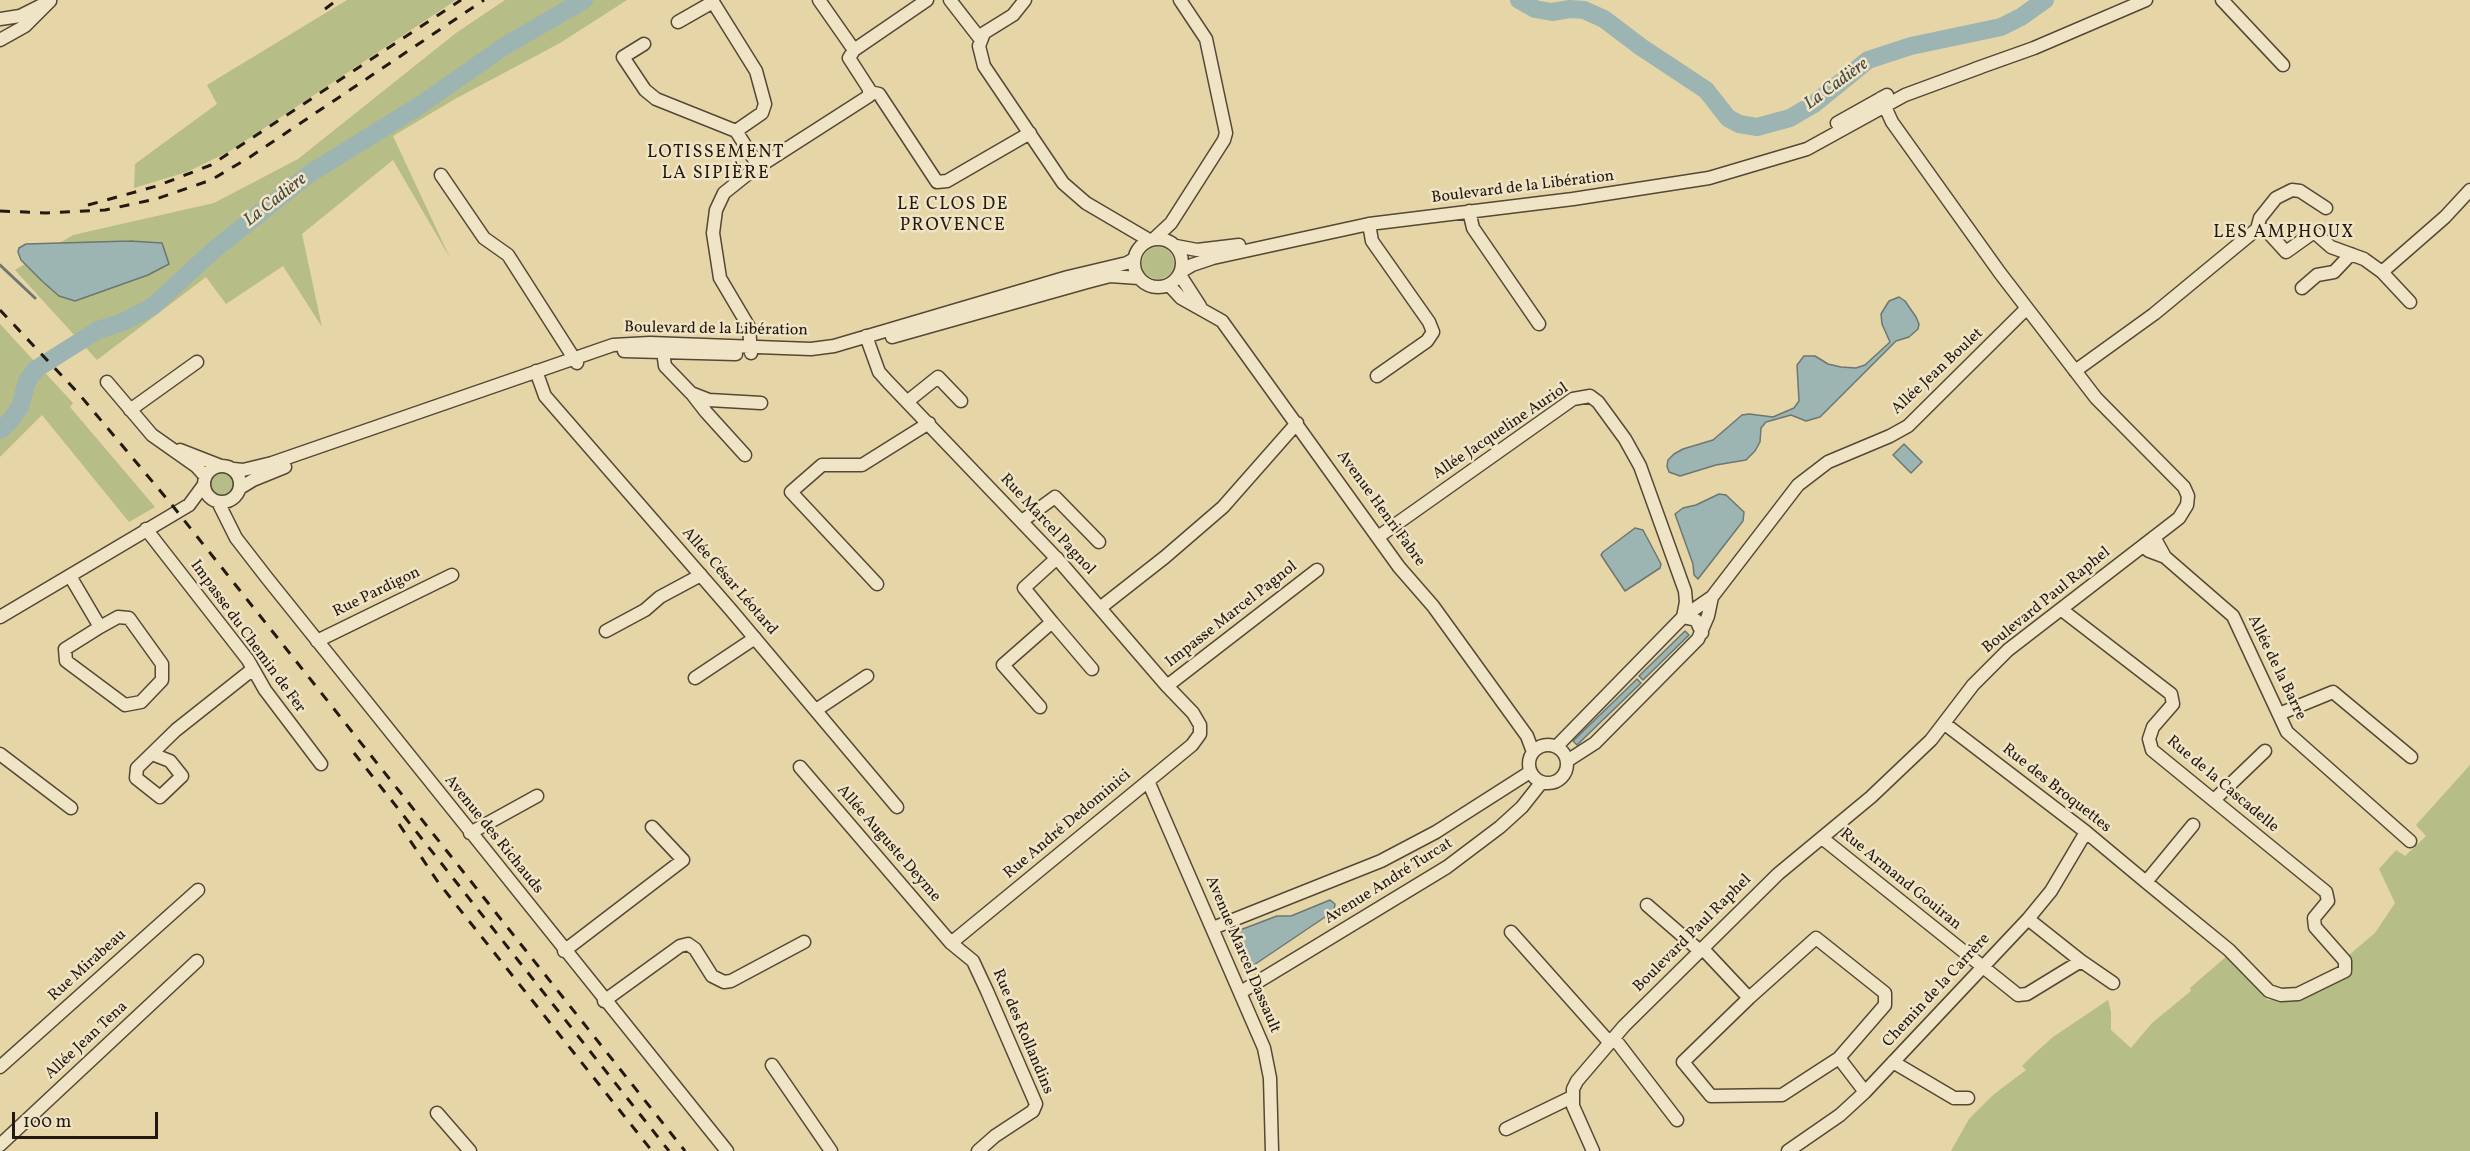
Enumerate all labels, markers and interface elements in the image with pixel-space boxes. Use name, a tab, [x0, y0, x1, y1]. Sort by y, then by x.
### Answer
water label: La Cadière	[1801, 55, 1873, 115]
district label: LOTISSEMENT LA SIPIÈRE	[647, 143, 785, 186]
street label: Boulevard de la Libération	[1431, 167, 1615, 209]
water label: La Cadière	[240, 170, 312, 232]
district label: LE CLOS DE PROVENCE	[897, 195, 1009, 238]
district label: LES AMPHOUX	[2213, 223, 2355, 245]
street label: Boulevard de la Libération	[624, 319, 808, 341]
street label: Allée Jean Boulet	[1888, 325, 1988, 419]
street label: Allée Jacqueline Auriol	[1430, 379, 1572, 485]
street label: Avenue Henri Fabre	[1331, 447, 1429, 571]
street label: Rue Marcel Pagnol	[995, 470, 1099, 580]
street label: Allée César Léotard	[677, 524, 781, 640]
street label: Boulevard Paul Raphel	[1979, 543, 2115, 659]
street label: Impasse du Chemin de Fer	[185, 557, 309, 717]
street label: Impasse Marcel Pagnol	[1162, 558, 1302, 672]
street label: Rue Pardigon	[330, 564, 424, 622]
street label: Allée de la Barre	[2242, 613, 2310, 723]
street label: Rue de la Cascadelle	[2162, 732, 2282, 838]
street label: Rue des Broquettes	[1998, 740, 2114, 838]
street label: Rue André Dedominici	[1000, 766, 1136, 884]
street label: Avenue des Richauds	[439, 772, 547, 898]
street label: Allée Auguste Deyme	[832, 781, 944, 907]
street label: Rue Armand Gouiran	[1835, 825, 1965, 935]
street label: Avenue André Turcat	[1321, 835, 1457, 929]
street label: Boulevard Paul Raphel	[1630, 871, 1756, 997]
street label: Avenue Marcel Dassault	[1200, 874, 1284, 1036]
street label: Rue Mirabeau	[45, 926, 131, 1006]
street label: Chemin de la Carrère	[1879, 930, 1995, 1052]
street label: Rue des Rollandins	[987, 967, 1057, 1097]
street label: Allée Jean Tena	[42, 998, 132, 1084]
scale bar	[15, 1100, 160, 1138]
text: 100 m	[23, 1110, 72, 1135]

